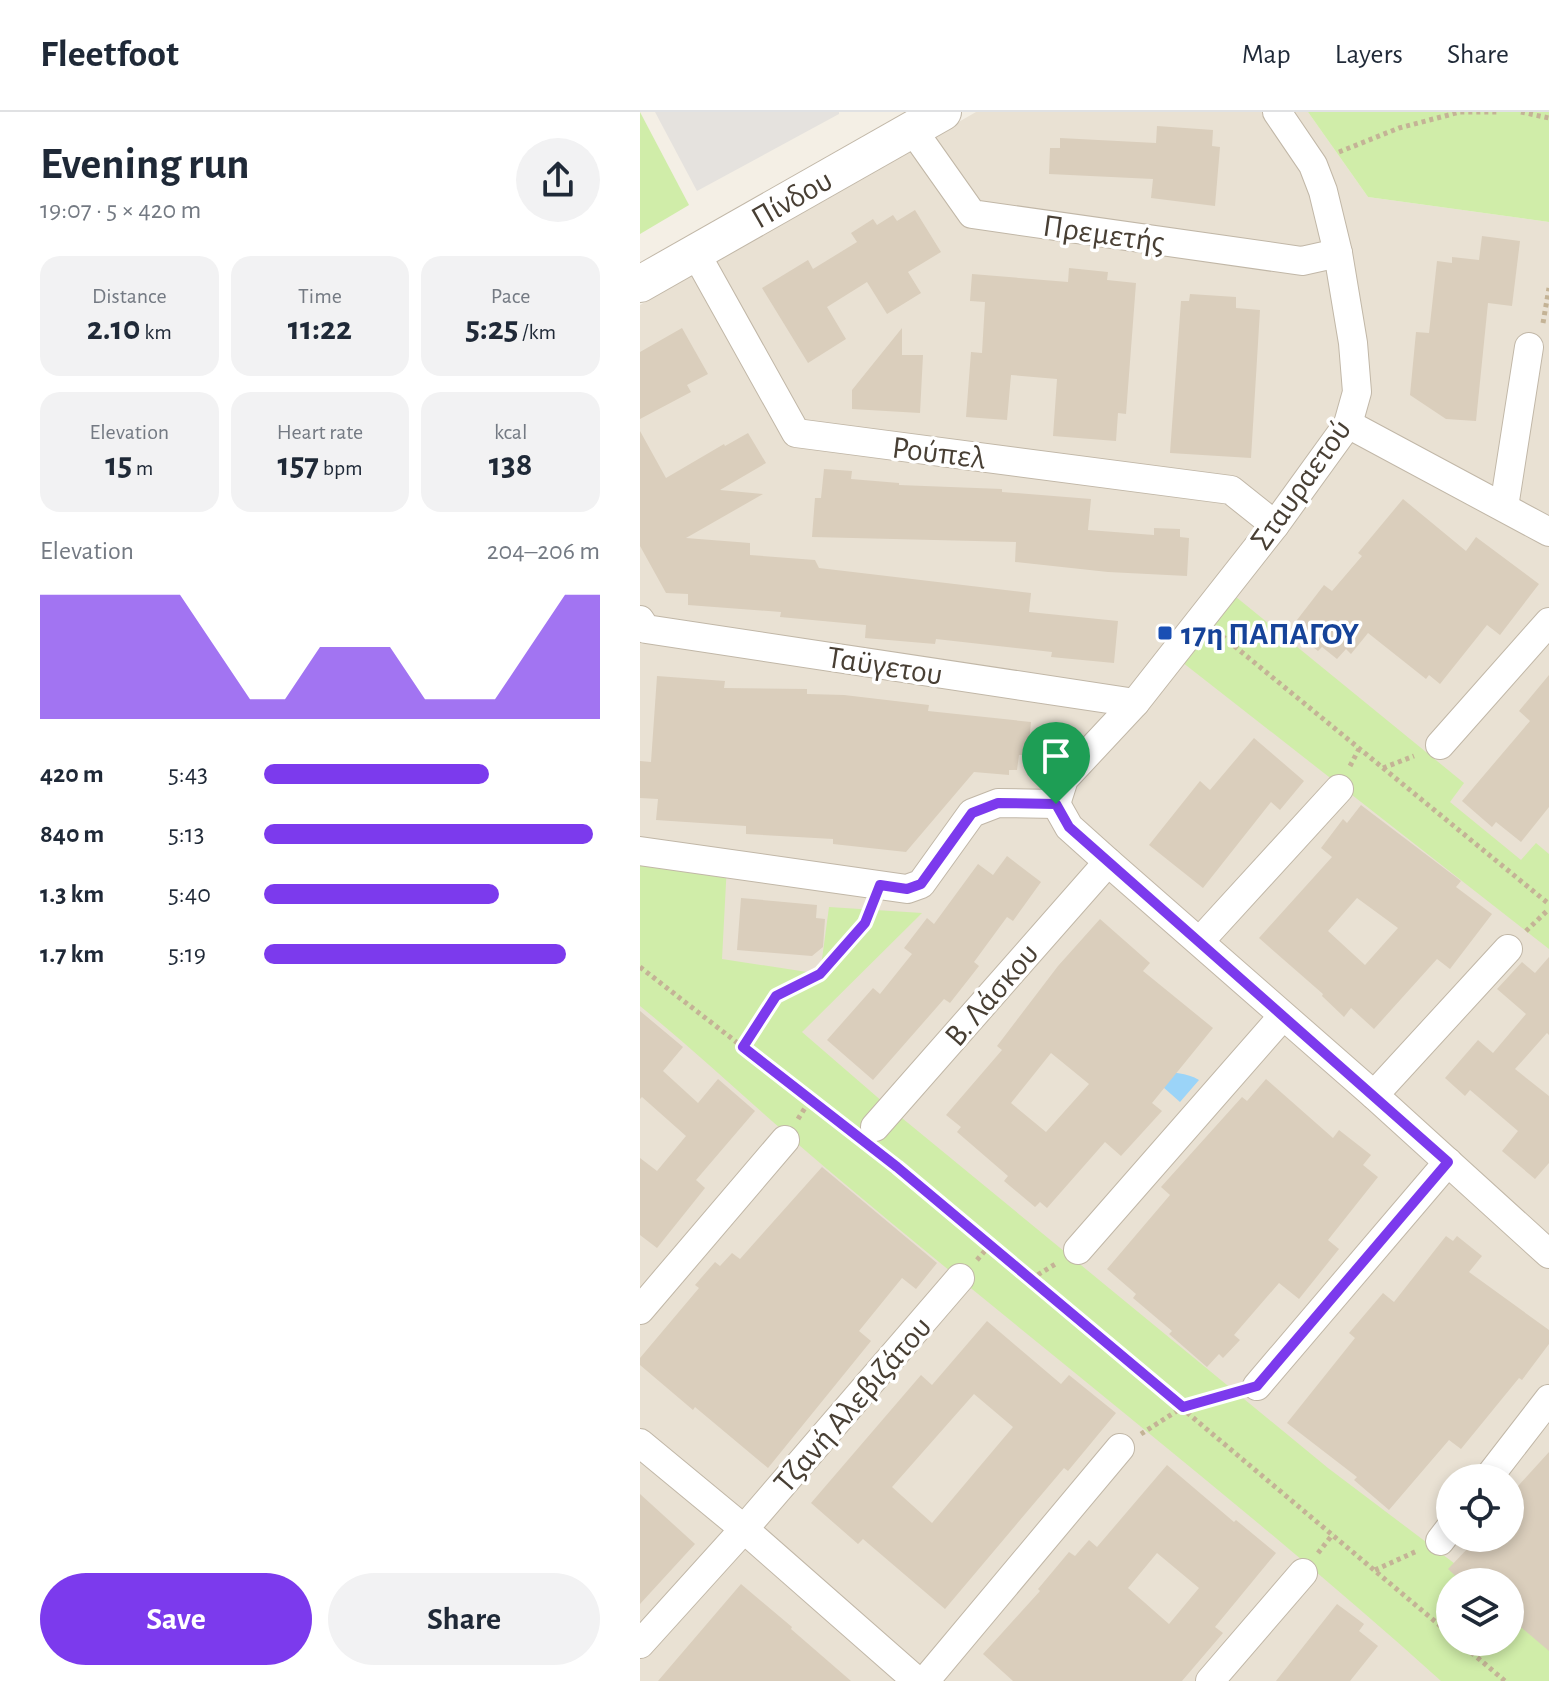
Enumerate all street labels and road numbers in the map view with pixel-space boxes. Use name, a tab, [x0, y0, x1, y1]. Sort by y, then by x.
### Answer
street label: Πίνδου	[746, 164, 838, 234]
street label: Πρεμετής	[1041, 210, 1167, 258]
street label: Σταυραετού	[1245, 414, 1357, 555]
street label: Ρούπελ	[890, 431, 988, 475]
street label: Ταϋγετου	[825, 641, 945, 691]
street label: Β. Λάσκου	[939, 937, 1045, 1052]
street label: Τζανή Αλεβιζάτου	[768, 1310, 938, 1499]

